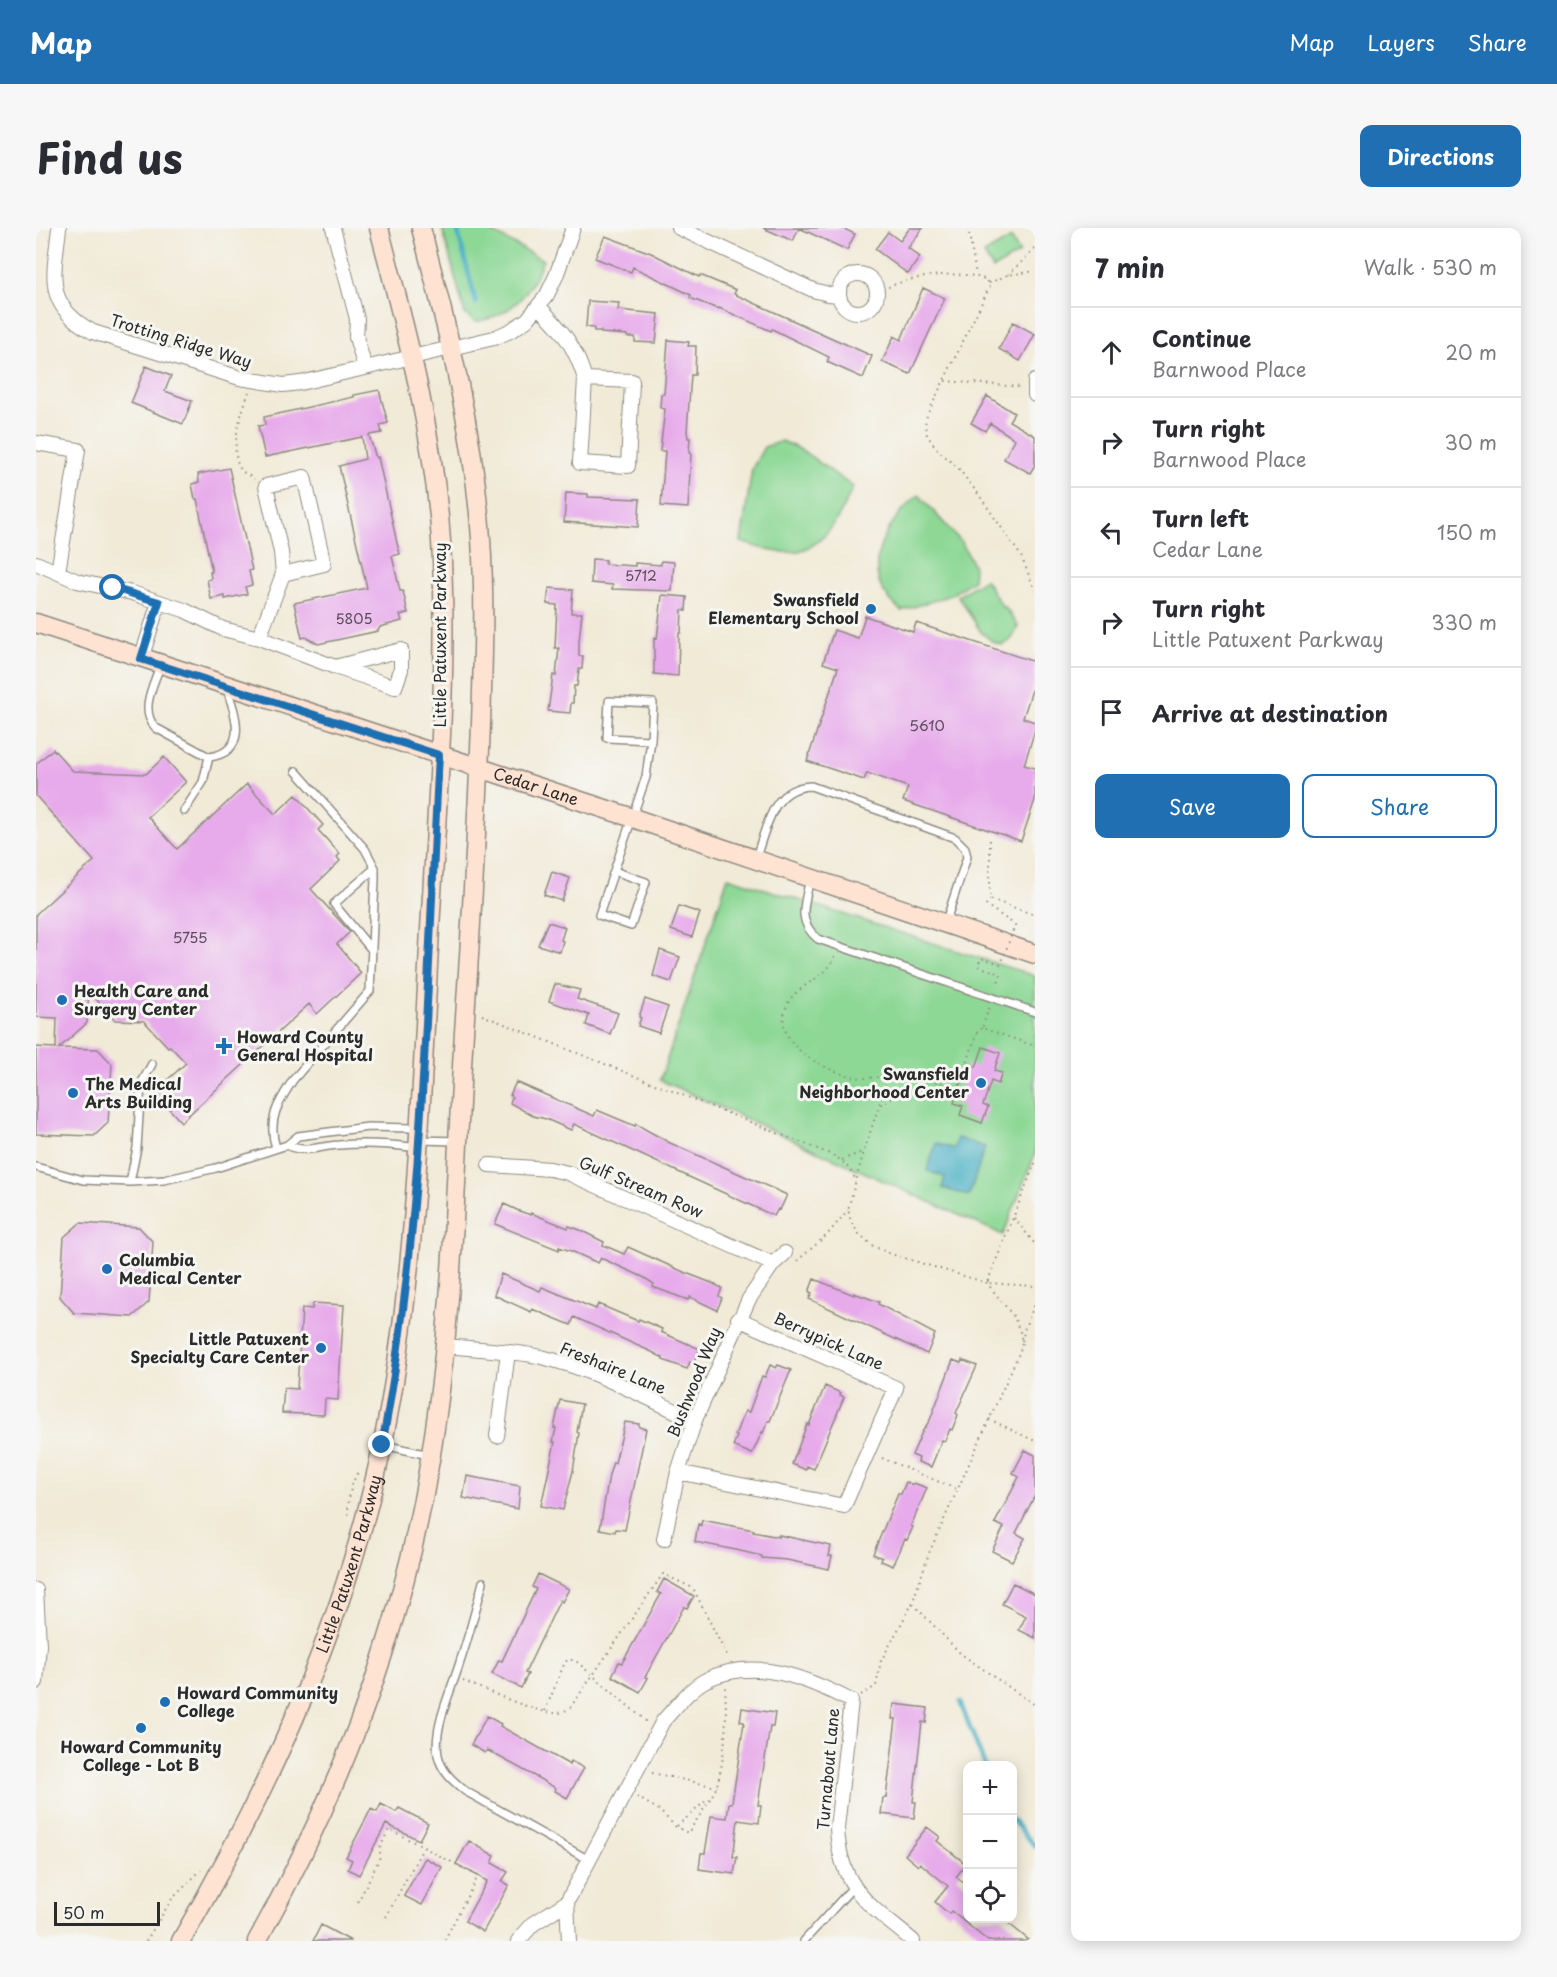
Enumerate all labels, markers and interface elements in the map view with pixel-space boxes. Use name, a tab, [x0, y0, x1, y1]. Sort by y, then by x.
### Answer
text: Map	[30, 21, 92, 64]
text: Map	[1290, 26, 1334, 58]
text: Layers	[1367, 26, 1435, 58]
text: Share	[1468, 26, 1527, 58]
text: Find us	[36, 125, 183, 188]
button: Directions	[1360, 125, 1521, 187]
text: 7 min	[1095, 248, 1165, 287]
text: Walk · 530 m	[1364, 252, 1497, 282]
street label: Trotting Ridge Way	[108, 307, 255, 373]
text: Continue	[1152, 321, 1251, 354]
icon: ahead	[1095, 336, 1128, 369]
text: 20 m	[1445, 337, 1497, 367]
text: Barnwood Place	[1152, 354, 1306, 384]
text: Turn right	[1152, 411, 1265, 444]
icon: right	[1095, 426, 1128, 459]
text: 30 m	[1444, 427, 1497, 457]
text: Barnwood Place	[1152, 444, 1306, 474]
text: Turn left	[1152, 501, 1249, 534]
icon: left	[1095, 516, 1128, 549]
text: 150 m	[1437, 517, 1497, 547]
text: Cedar Lane	[1152, 534, 1263, 564]
street label: Little Patuxent Parkway	[427, 542, 451, 728]
house number: 5712	[625, 565, 657, 586]
route start	[99, 574, 125, 600]
place label: Swansfield Elementary School	[708, 587, 859, 629]
text: Turn right	[1152, 591, 1265, 624]
marker: Swansfield Elementary School	[864, 602, 878, 616]
icon: right	[1095, 606, 1128, 639]
text: 330 m	[1431, 607, 1497, 637]
house number: 5805	[336, 608, 372, 629]
text: Little Patuxent Parkway	[1152, 624, 1383, 654]
icon: arrive	[1095, 696, 1128, 729]
text: Arrive at destination	[1152, 696, 1388, 729]
house number: 5610	[909, 715, 945, 736]
street label: Cedar Lane	[490, 760, 582, 811]
button: Save	[1095, 774, 1290, 838]
button: Share	[1302, 774, 1497, 838]
house number: 5755	[173, 927, 207, 948]
place label: Health Care and Surgery Center	[74, 978, 209, 1020]
marker: Health Care and Surgery Center	[55, 993, 69, 1007]
place label: Howard County General Hospital	[237, 1024, 373, 1066]
marker: Howard County General Hospital	[215, 1037, 233, 1055]
place label: Swansfield Neighborhood Center	[799, 1061, 970, 1103]
place label: The Medical Arts Building	[84, 1071, 192, 1113]
marker: Swansfield Neighborhood Center	[974, 1076, 988, 1090]
marker: The Medical Arts Building	[66, 1086, 80, 1100]
street label: Gulf Stream Row	[576, 1149, 708, 1223]
place label: Columbia Medical Center	[119, 1247, 242, 1289]
marker: Columbia Medical Center	[100, 1262, 114, 1276]
street label: Berrypick Lane	[771, 1305, 888, 1375]
street label: Bushwood Way	[660, 1323, 726, 1440]
place label: Little Patuxent Specialty Care Center	[130, 1326, 310, 1368]
street label: Freshaire Lane	[557, 1335, 670, 1399]
marker: Little Patuxent Specialty Care Center	[314, 1341, 328, 1355]
route end	[368, 1431, 394, 1457]
street label: Little Patuxent Parkway	[309, 1472, 386, 1656]
place label: Howard Community College	[177, 1680, 338, 1722]
marker: Howard Community College	[158, 1695, 172, 1709]
street label: Turnabout Lane	[810, 1707, 844, 1831]
marker: Howard Community College - Lot B	[134, 1721, 148, 1735]
place label: Howard Community College - Lot B	[60, 1734, 222, 1776]
map controls	[963, 1761, 1017, 1923]
button: +	[963, 1761, 1017, 1815]
button: −	[963, 1815, 1017, 1869]
button: locate	[963, 1869, 1017, 1923]
scale bar	[54, 1899, 160, 1926]
text: 50 m	[63, 1900, 104, 1924]

